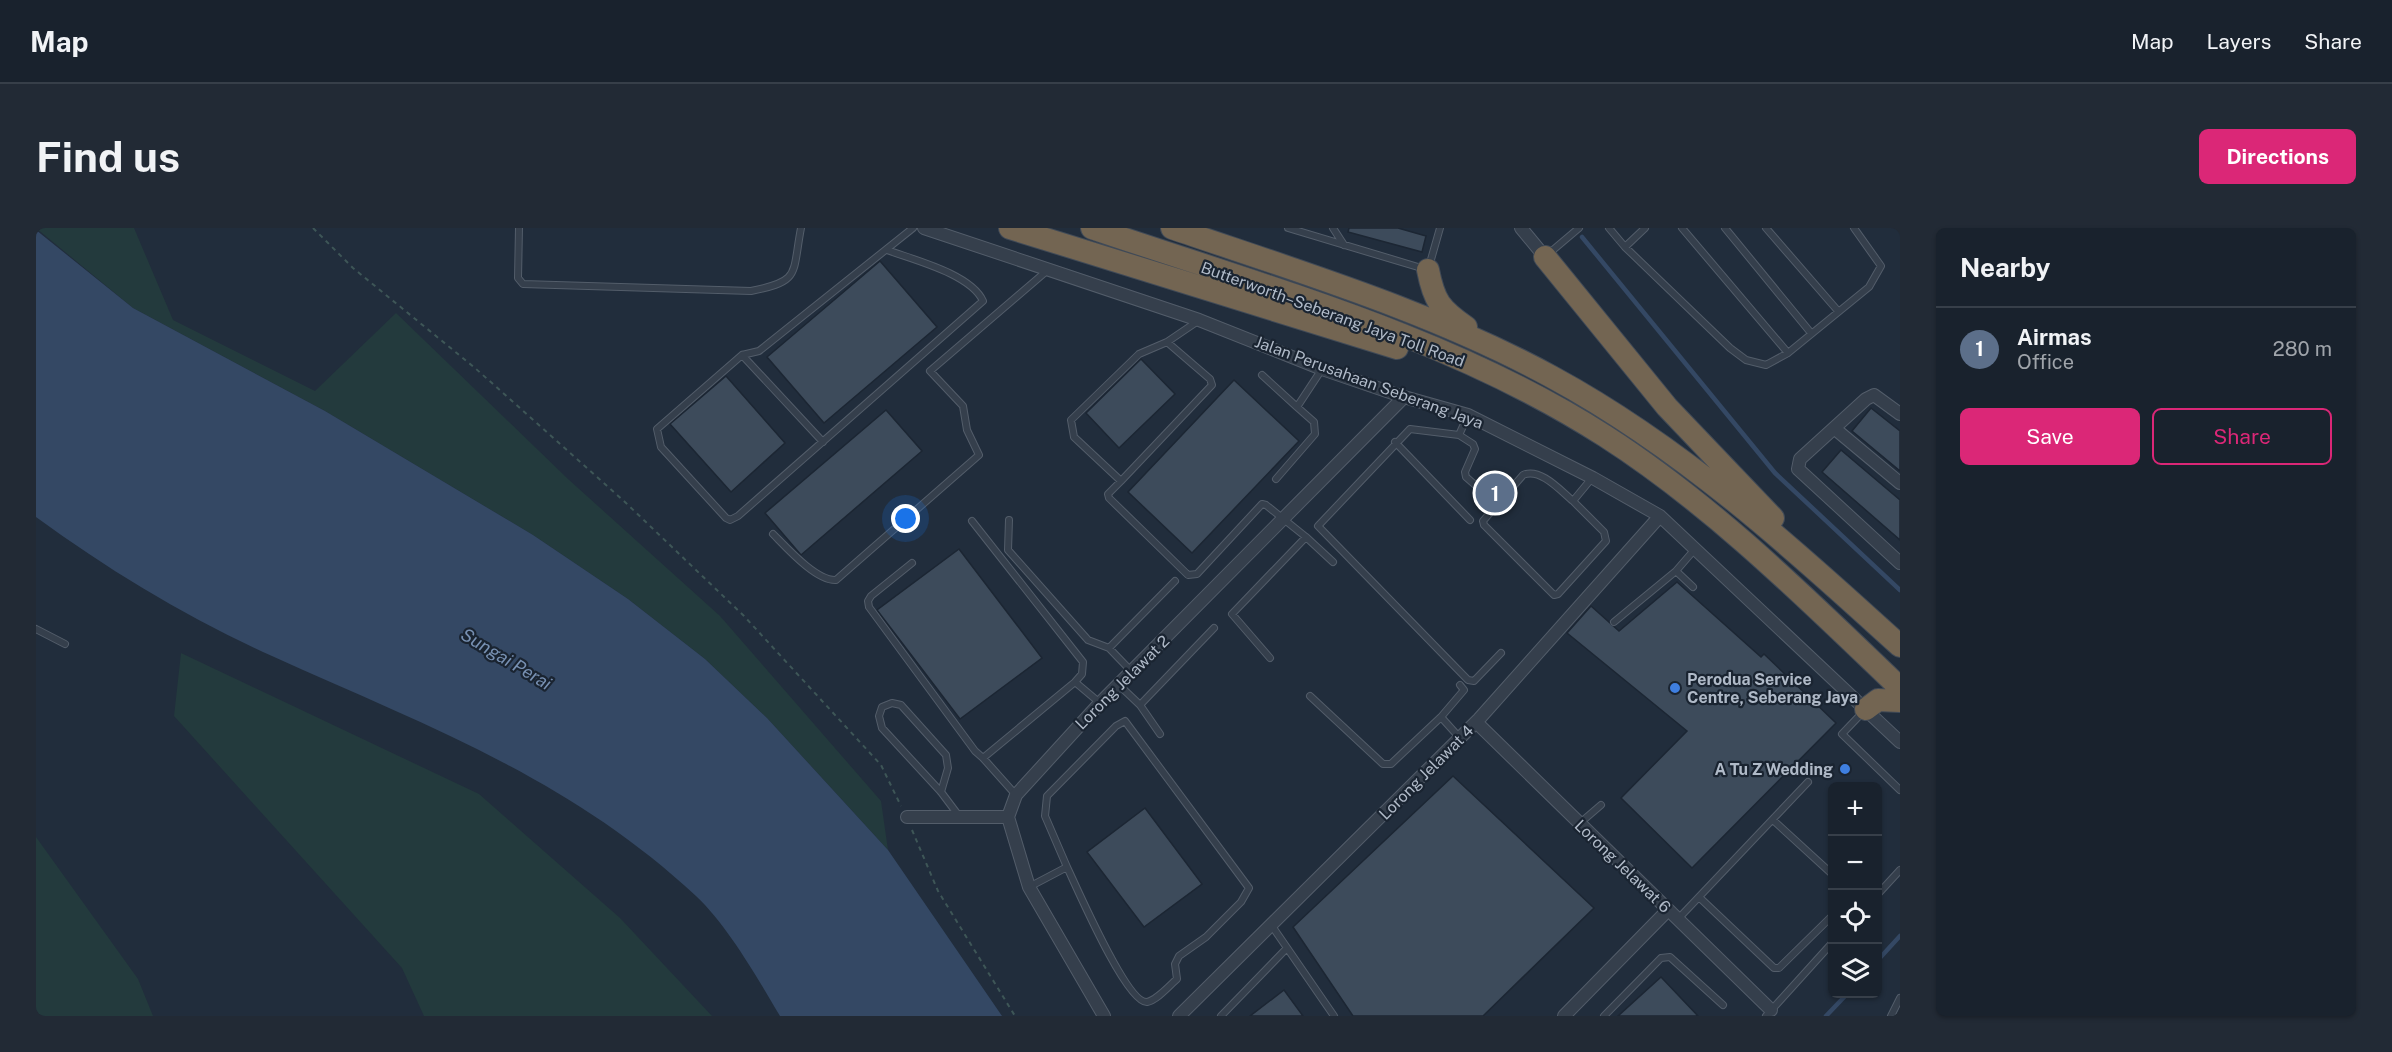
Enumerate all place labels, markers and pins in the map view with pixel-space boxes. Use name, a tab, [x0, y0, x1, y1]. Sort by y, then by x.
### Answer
pin: 1	[1476, 470, 1514, 516]
place label: Perodua Service Centre, Seberang Jaya	[1687, 670, 1858, 707]
marker: Perodua Service Centre, Seberang Jaya	[1668, 681, 1682, 695]
place label: A Tu Z Wedding	[1715, 760, 1833, 779]
marker: A Tu Z Wedding	[1838, 762, 1852, 776]

